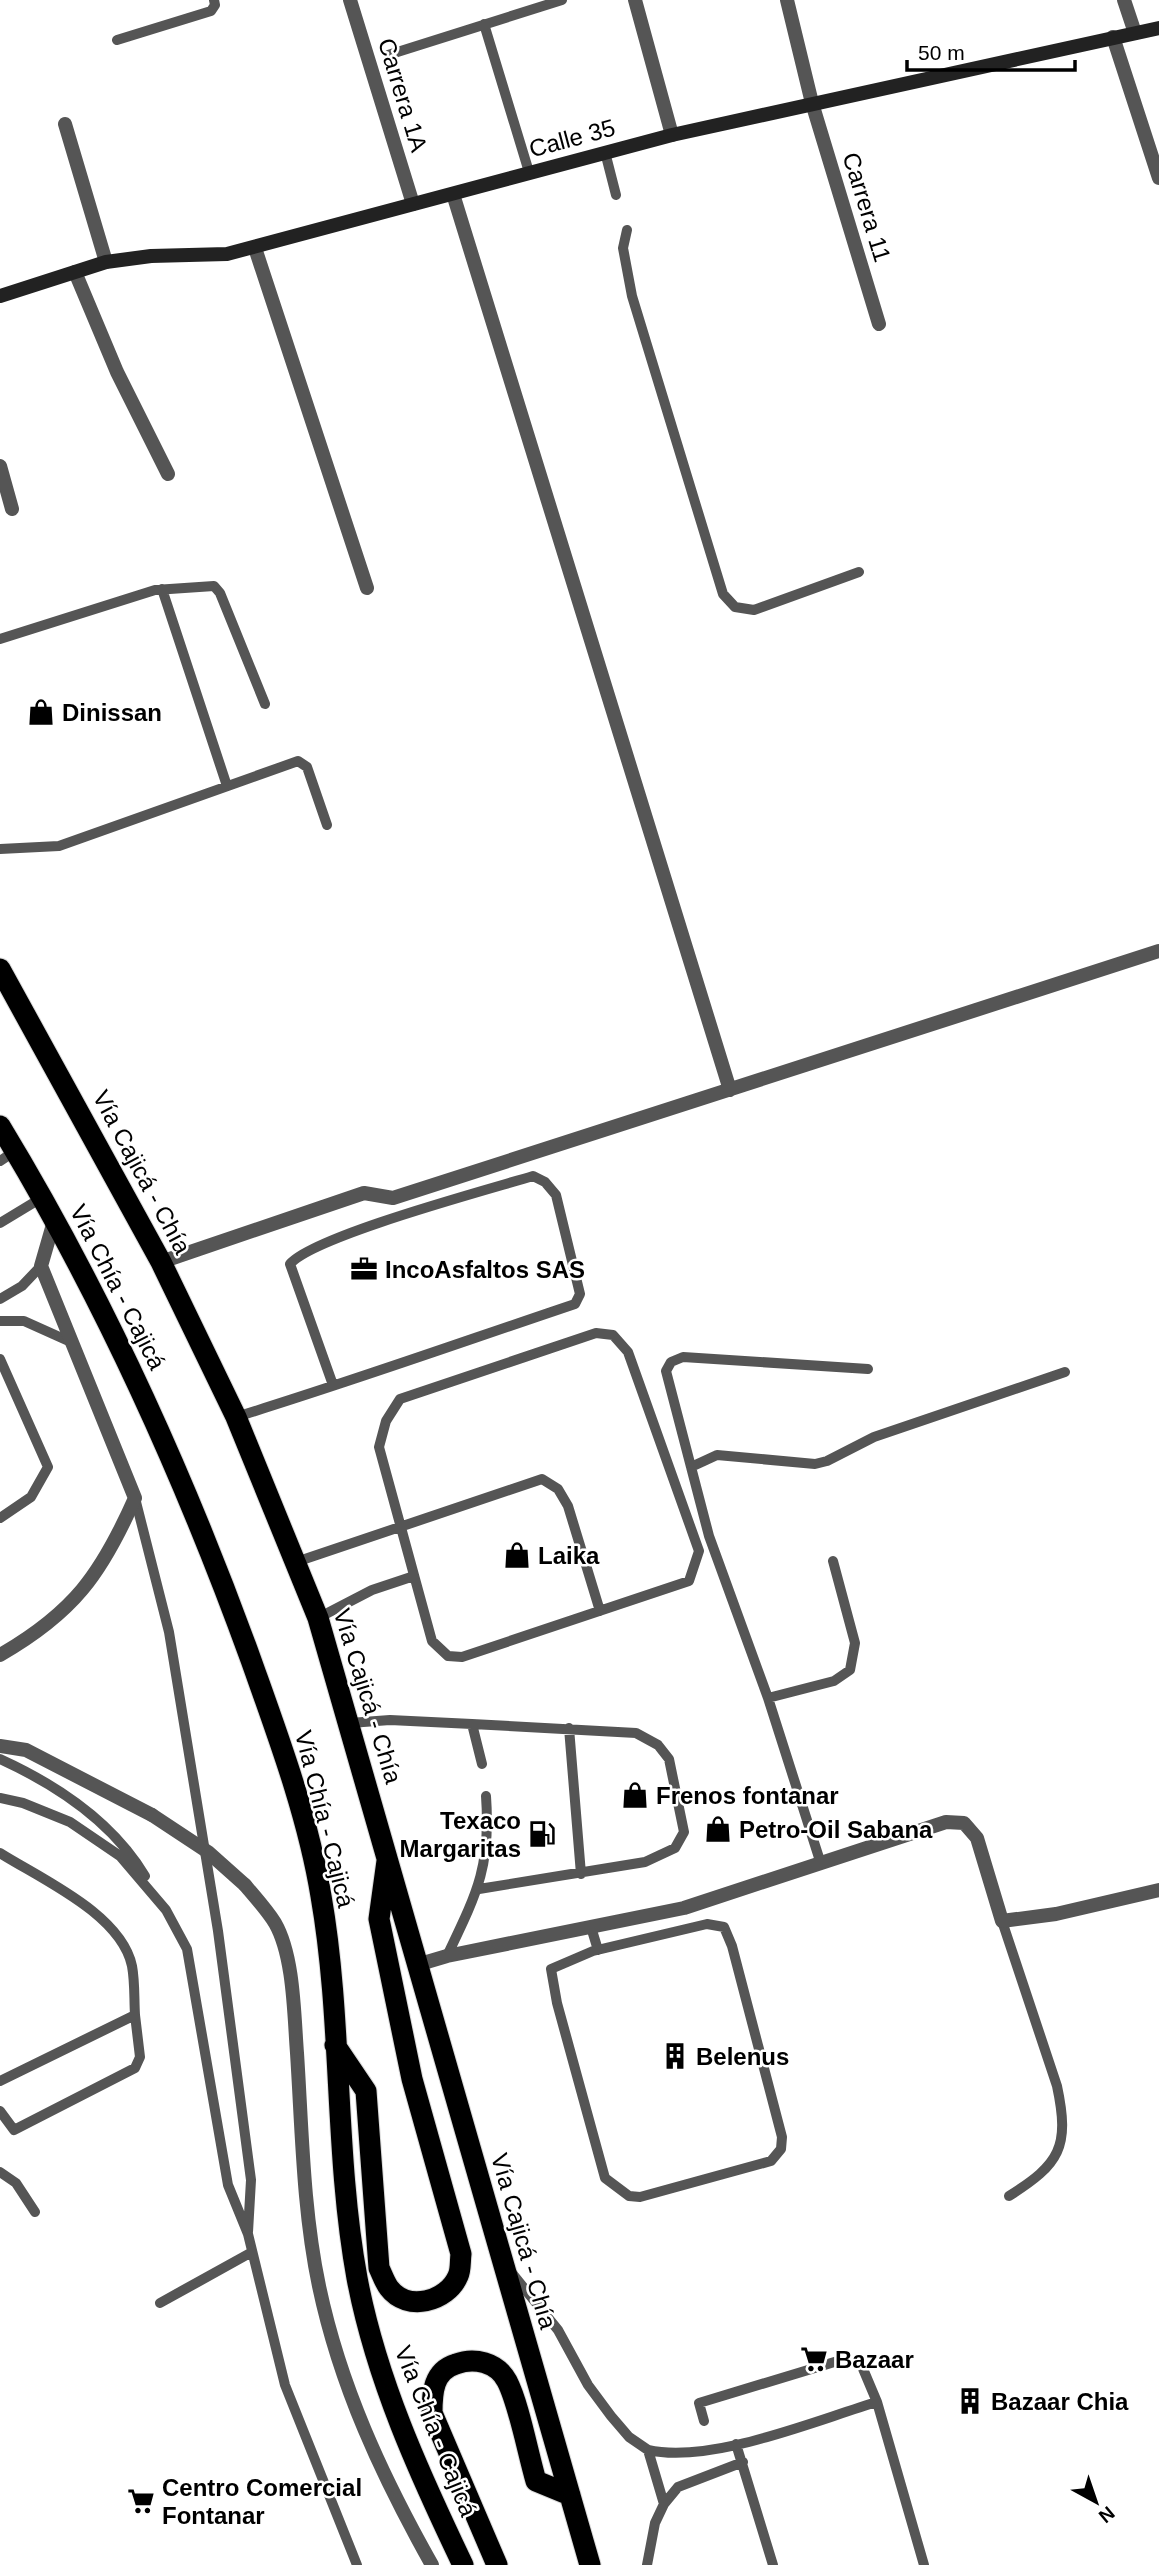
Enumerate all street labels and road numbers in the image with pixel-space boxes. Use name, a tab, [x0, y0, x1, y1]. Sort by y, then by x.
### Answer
street label: Carrera 1A	[373, 35, 433, 155]
street label: Calle 35	[526, 114, 618, 162]
street label: Carrera 11	[838, 149, 896, 265]
street label: Vía Cajicá - Chía	[87, 1086, 197, 1259]
street label: Vía Chía - Cajicá	[65, 1200, 172, 1375]
street label: Vía Cajicá - Chía	[329, 1605, 408, 1787]
street label: Vía Chía - Cajicá	[290, 1728, 360, 1911]
street label: Vía Cajicá - Chía	[486, 2150, 562, 2333]
street label: Vía Chía - Cajicá	[390, 2342, 483, 2521]

